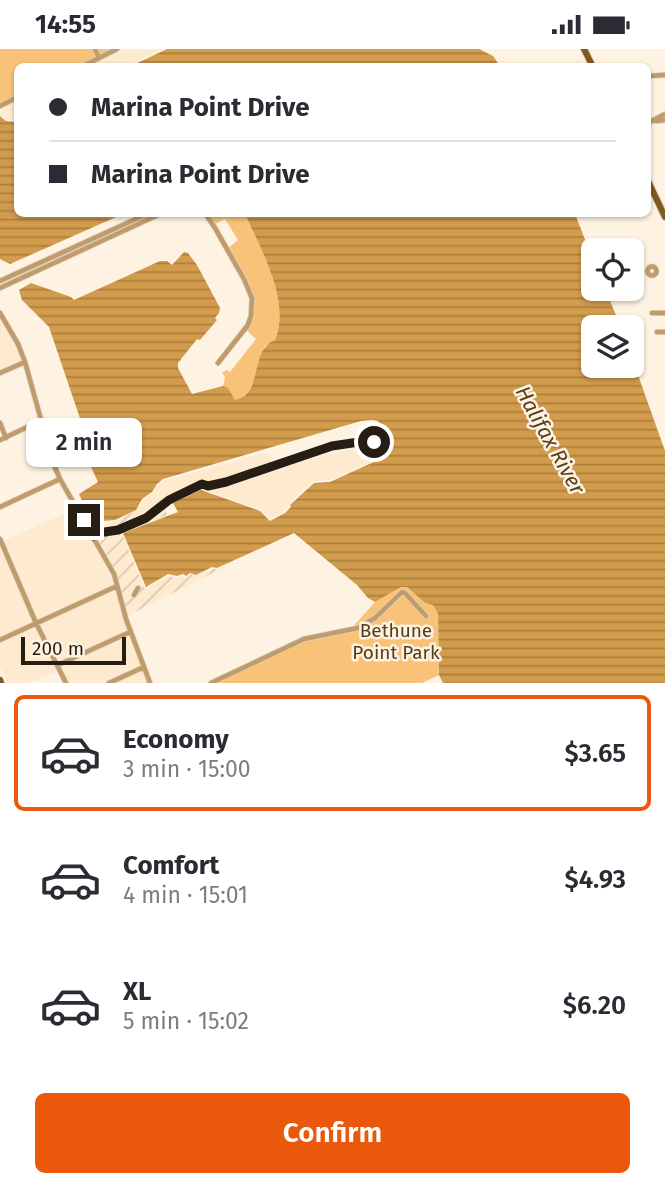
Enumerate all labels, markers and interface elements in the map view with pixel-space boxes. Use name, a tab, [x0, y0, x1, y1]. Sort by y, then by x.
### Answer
text: 14:55	[35, 9, 96, 40]
text: Marina Point Drive	[91, 92, 310, 123]
text: Marina Point Drive	[91, 159, 310, 190]
map controls	[581, 238, 644, 378]
button: locate	[581, 238, 644, 301]
button: layers	[581, 315, 644, 378]
water label: Halifax River	[510, 381, 591, 499]
callout: 2 min	[26, 419, 142, 468]
route start	[358, 426, 390, 458]
text: 2 min	[56, 428, 112, 456]
route end	[68, 504, 100, 536]
park label: Bethune Point Park	[352, 619, 440, 664]
scale bar	[21, 634, 126, 666]
text: 200 m	[32, 637, 84, 660]
icon: car	[39, 722, 102, 785]
text: Economy	[123, 724, 229, 755]
text: $3.65	[564, 738, 626, 769]
text: 3 min · 15:00	[123, 755, 251, 783]
icon: car	[39, 848, 102, 911]
text: Comfort	[123, 850, 219, 881]
text: $4.93	[564, 864, 626, 895]
text: 4 min · 15:01	[123, 881, 248, 909]
icon: car	[39, 974, 102, 1037]
text: XL	[123, 976, 151, 1007]
text: $6.20	[563, 990, 626, 1021]
text: 5 min · 15:02	[123, 1007, 249, 1035]
button: Confirm	[35, 1093, 630, 1173]

